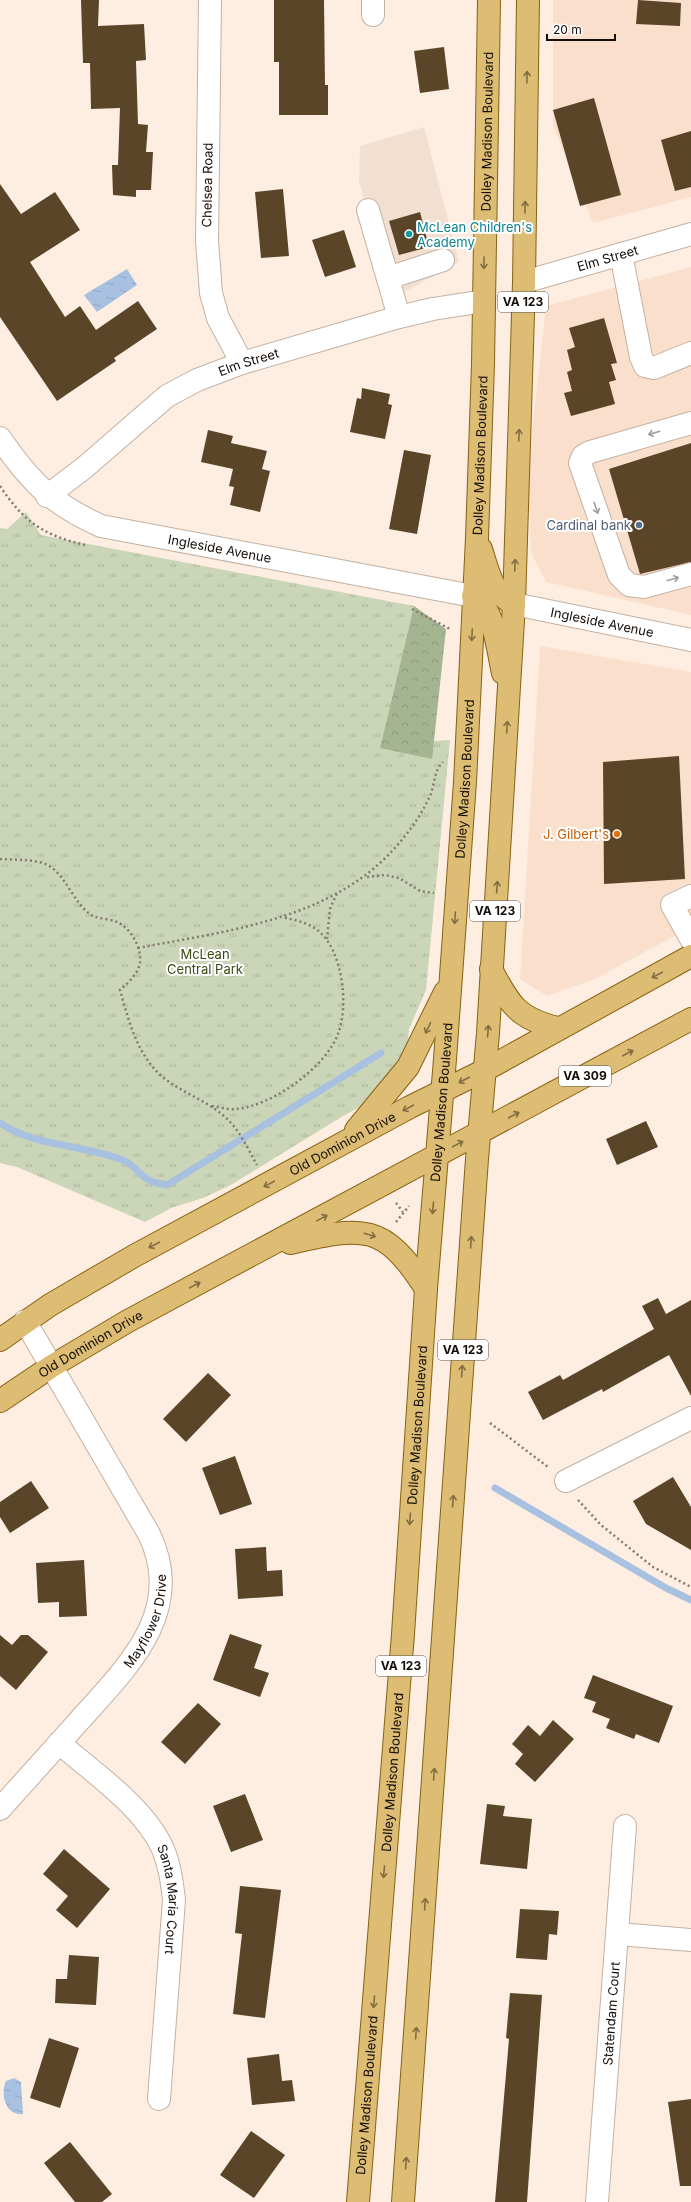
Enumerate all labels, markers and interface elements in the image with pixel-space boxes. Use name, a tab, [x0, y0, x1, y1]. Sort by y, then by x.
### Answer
scale bar	[547, 16, 615, 42]
text: 20 m	[553, 22, 582, 37]
street label: Dolley Madison Boulevard	[478, 52, 496, 211]
one-way arrow	[523, 71, 531, 84]
street label: Chelsea Road	[198, 142, 216, 228]
one-way arrow	[521, 201, 529, 214]
place label: McLean Children's Academy	[417, 219, 532, 250]
marker: McLean Children's Academy	[404, 229, 414, 239]
street label: Elm Street	[575, 242, 640, 274]
one-way arrow	[480, 256, 488, 269]
road number: VA 123	[498, 292, 548, 312]
street label: Elm Street	[216, 345, 281, 379]
street label: Dolley Madison Boulevard	[469, 375, 491, 535]
one-way arrow	[515, 429, 523, 442]
one-way arrow	[647, 430, 660, 438]
one-way arrow	[593, 502, 600, 515]
place label: Cardinal bank	[546, 517, 631, 533]
marker: Cardinal bank	[634, 520, 644, 530]
street label: Ingleside Avenue	[167, 531, 273, 566]
one-way arrow	[511, 559, 519, 572]
one-way arrow	[667, 575, 680, 582]
street label: Ingleside Avenue	[549, 604, 655, 640]
one-way arrow	[468, 628, 475, 641]
street label: Dolley Madison Boulevard	[451, 699, 477, 859]
one-way arrow	[503, 721, 511, 734]
place label: J. Gilbert's	[543, 826, 609, 842]
marker: J. Gilbert's	[612, 829, 622, 839]
one-way arrow	[493, 881, 500, 894]
road number: VA 123	[470, 901, 520, 921]
one-way arrow	[451, 911, 458, 924]
park label: McLean Central Park	[167, 946, 243, 977]
one-way arrow	[651, 972, 663, 979]
one-way arrow	[424, 1022, 431, 1034]
street label: Dolley Madison Boulevard	[427, 1022, 456, 1182]
one-way arrow	[485, 1025, 492, 1038]
one-way arrow	[622, 1048, 634, 1056]
road number: VA 309	[559, 1066, 611, 1086]
one-way arrow	[458, 1077, 470, 1085]
one-way arrow	[402, 1105, 414, 1113]
street label: Old Dominion Drive	[286, 1108, 398, 1179]
one-way arrow	[508, 1110, 520, 1118]
one-way arrow	[452, 1140, 464, 1147]
one-way arrow	[263, 1180, 275, 1188]
one-way arrow	[429, 1201, 437, 1214]
one-way arrow	[316, 1213, 328, 1221]
one-way arrow	[364, 1232, 377, 1239]
one-way arrow	[468, 1236, 475, 1249]
one-way arrow	[148, 1242, 160, 1249]
one-way arrow	[189, 1281, 201, 1289]
street label: Old Dominion Drive	[35, 1307, 145, 1381]
road number: VA 123	[438, 1340, 488, 1360]
street label: Dolley Madison Boulevard	[404, 1345, 430, 1505]
one-way arrow	[458, 1365, 465, 1378]
one-way arrow	[449, 1495, 456, 1508]
one-way arrow	[406, 1512, 413, 1525]
street label: Mayflower Drive	[120, 1574, 169, 1671]
road number: VA 123	[376, 1656, 426, 1676]
street label: Dolley Madison Boulevard	[378, 1692, 406, 1853]
one-way arrow	[430, 1768, 437, 1781]
street label: Santa Maria Court	[154, 1842, 182, 1955]
one-way arrow	[381, 1865, 388, 1878]
one-way arrow	[421, 1898, 428, 1911]
street label: Statendam Court	[599, 1961, 623, 2066]
one-way arrow	[370, 1995, 377, 2008]
street label: Dolley Madison Boulevard	[352, 2015, 381, 2176]
one-way arrow	[412, 2027, 419, 2040]
one-way arrow	[402, 2157, 409, 2170]

